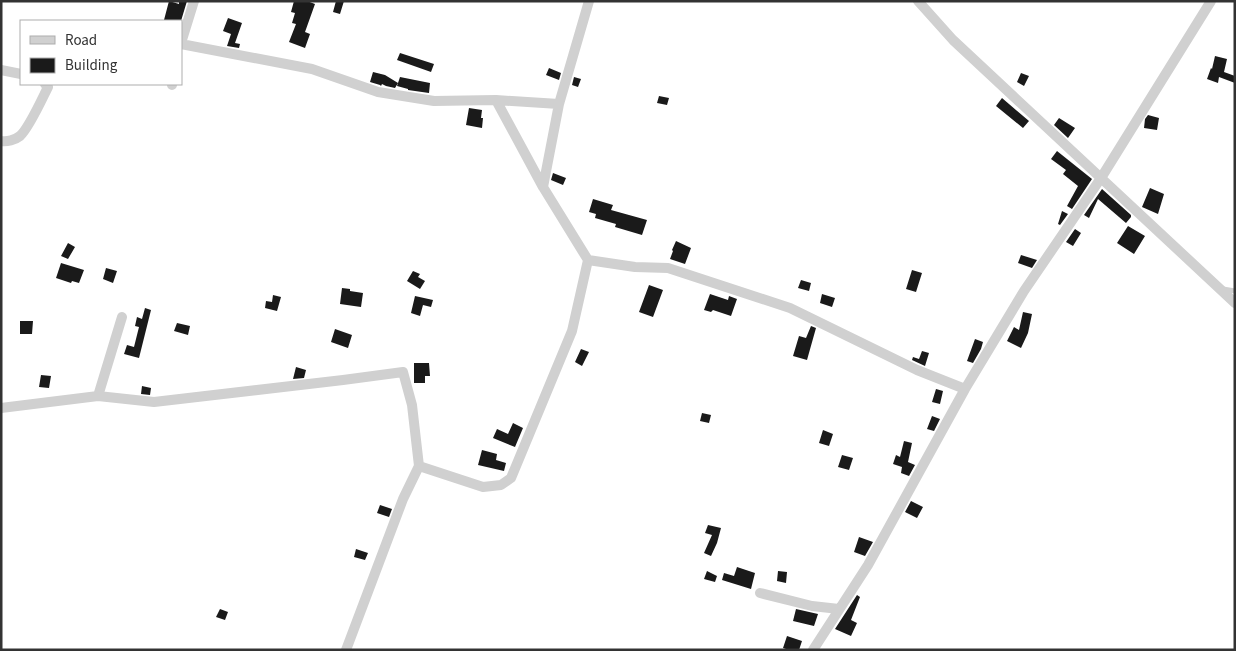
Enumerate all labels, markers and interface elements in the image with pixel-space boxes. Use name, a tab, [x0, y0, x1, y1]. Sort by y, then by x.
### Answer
legend	[20, 20, 182, 85]
text: Road	[65, 30, 97, 51]
text: Building	[65, 55, 118, 76]

